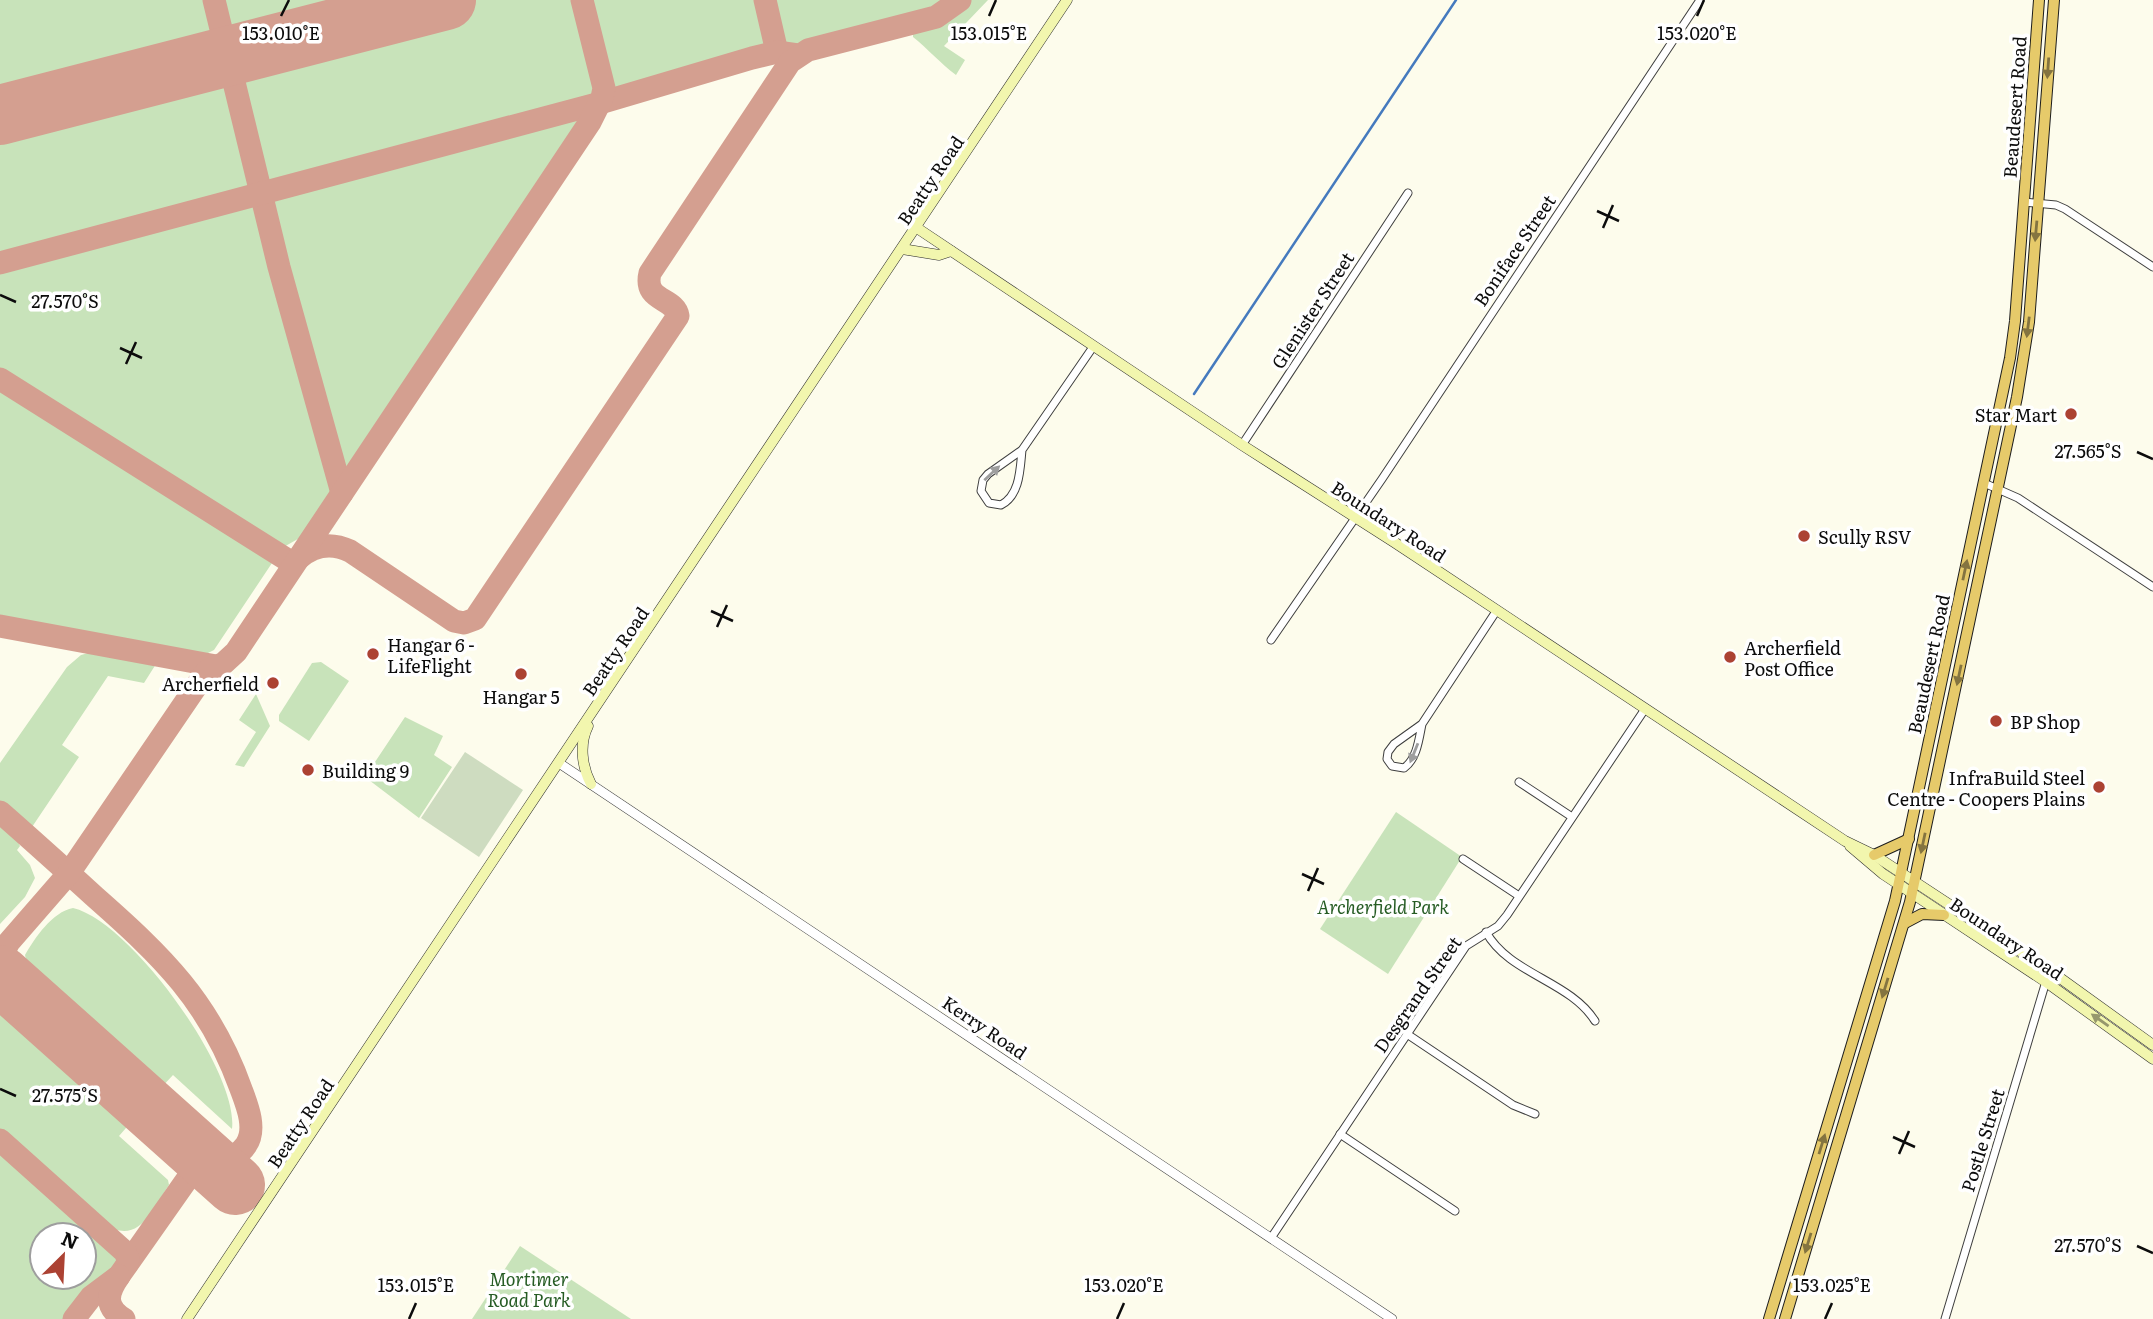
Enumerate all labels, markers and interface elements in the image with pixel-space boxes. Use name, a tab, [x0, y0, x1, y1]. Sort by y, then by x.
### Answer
text: 153.010°E	[242, 19, 320, 46]
text: 153.015°E	[951, 19, 1027, 46]
text: 153.020°E	[1657, 19, 1737, 46]
street label: Beaudesert Road	[1996, 35, 2032, 179]
one-way arrow	[2043, 57, 2054, 79]
street label: Beatty Road	[890, 130, 970, 230]
street label: Boniface Street	[1466, 188, 1562, 311]
one-way arrow	[2030, 220, 2041, 242]
street label: Glenister Street	[1264, 246, 1360, 374]
text: 27.570°S	[31, 287, 99, 314]
one-way arrow	[2022, 316, 2033, 338]
place label: Star Mart	[1975, 401, 2058, 428]
marker: Star Mart	[2063, 406, 2079, 422]
text: 27.565°S	[2055, 437, 2121, 464]
one-way arrow	[983, 465, 1000, 481]
street label: Boundary Road	[1326, 474, 1452, 568]
place label: Scully RSV	[1818, 523, 1911, 550]
marker: Scully RSV	[1796, 528, 1812, 544]
one-way arrow	[1960, 559, 1971, 581]
street label: Beaudesert Road	[1900, 592, 1956, 736]
street label: Beatty Road	[575, 601, 655, 701]
place label: Hangar 6 - LifeFlight	[387, 631, 475, 679]
place label: Archerfield Post Office	[1744, 634, 1841, 682]
marker: Hangar 6 - LifeFlight	[365, 646, 381, 662]
marker: Archerfield Post Office	[1722, 649, 1738, 665]
one-way arrow	[1953, 664, 1964, 686]
marker: Hangar 5	[513, 666, 529, 682]
place label: Archerfield	[162, 670, 259, 697]
marker: Archerfield	[265, 675, 281, 691]
place label: Hangar 5	[482, 683, 560, 710]
place label: BP Shop	[2010, 708, 2080, 735]
marker: BP Shop	[1988, 713, 2004, 729]
one-way arrow	[1408, 743, 1419, 764]
place label: Building 9	[322, 757, 409, 784]
marker: Building 9	[300, 762, 316, 778]
place label: InfraBuild Steel Centre - Coopers Plains	[1887, 764, 2085, 812]
marker: InfraBuild Steel Centre - Coopers Plains	[2091, 779, 2107, 795]
one-way arrow	[1918, 832, 1929, 854]
street label: Boundary Road	[1945, 890, 2069, 986]
park label: Archerfield Park	[1317, 893, 1449, 920]
street label: Desgrand Street	[1367, 930, 1468, 1058]
one-way arrow	[1879, 978, 1889, 999]
street label: Kerry Road	[937, 989, 1033, 1065]
one-way arrow	[2091, 1013, 2109, 1027]
street label: Beatty Road	[260, 1073, 340, 1173]
text: 27.575°S	[32, 1081, 98, 1108]
street label: Postle Street	[1954, 1084, 2011, 1195]
one-way arrow	[1817, 1134, 1827, 1155]
north arrow	[28, 1221, 98, 1291]
text: N	[57, 1224, 83, 1256]
text: 27.570°S	[2054, 1231, 2122, 1258]
one-way arrow	[1802, 1233, 1813, 1254]
park label: Mortimer Road Park	[487, 1265, 571, 1313]
text: 153.015°E	[378, 1271, 454, 1298]
text: 153.020°E	[1084, 1271, 1164, 1298]
text: 153.025°E	[1793, 1271, 1871, 1298]

